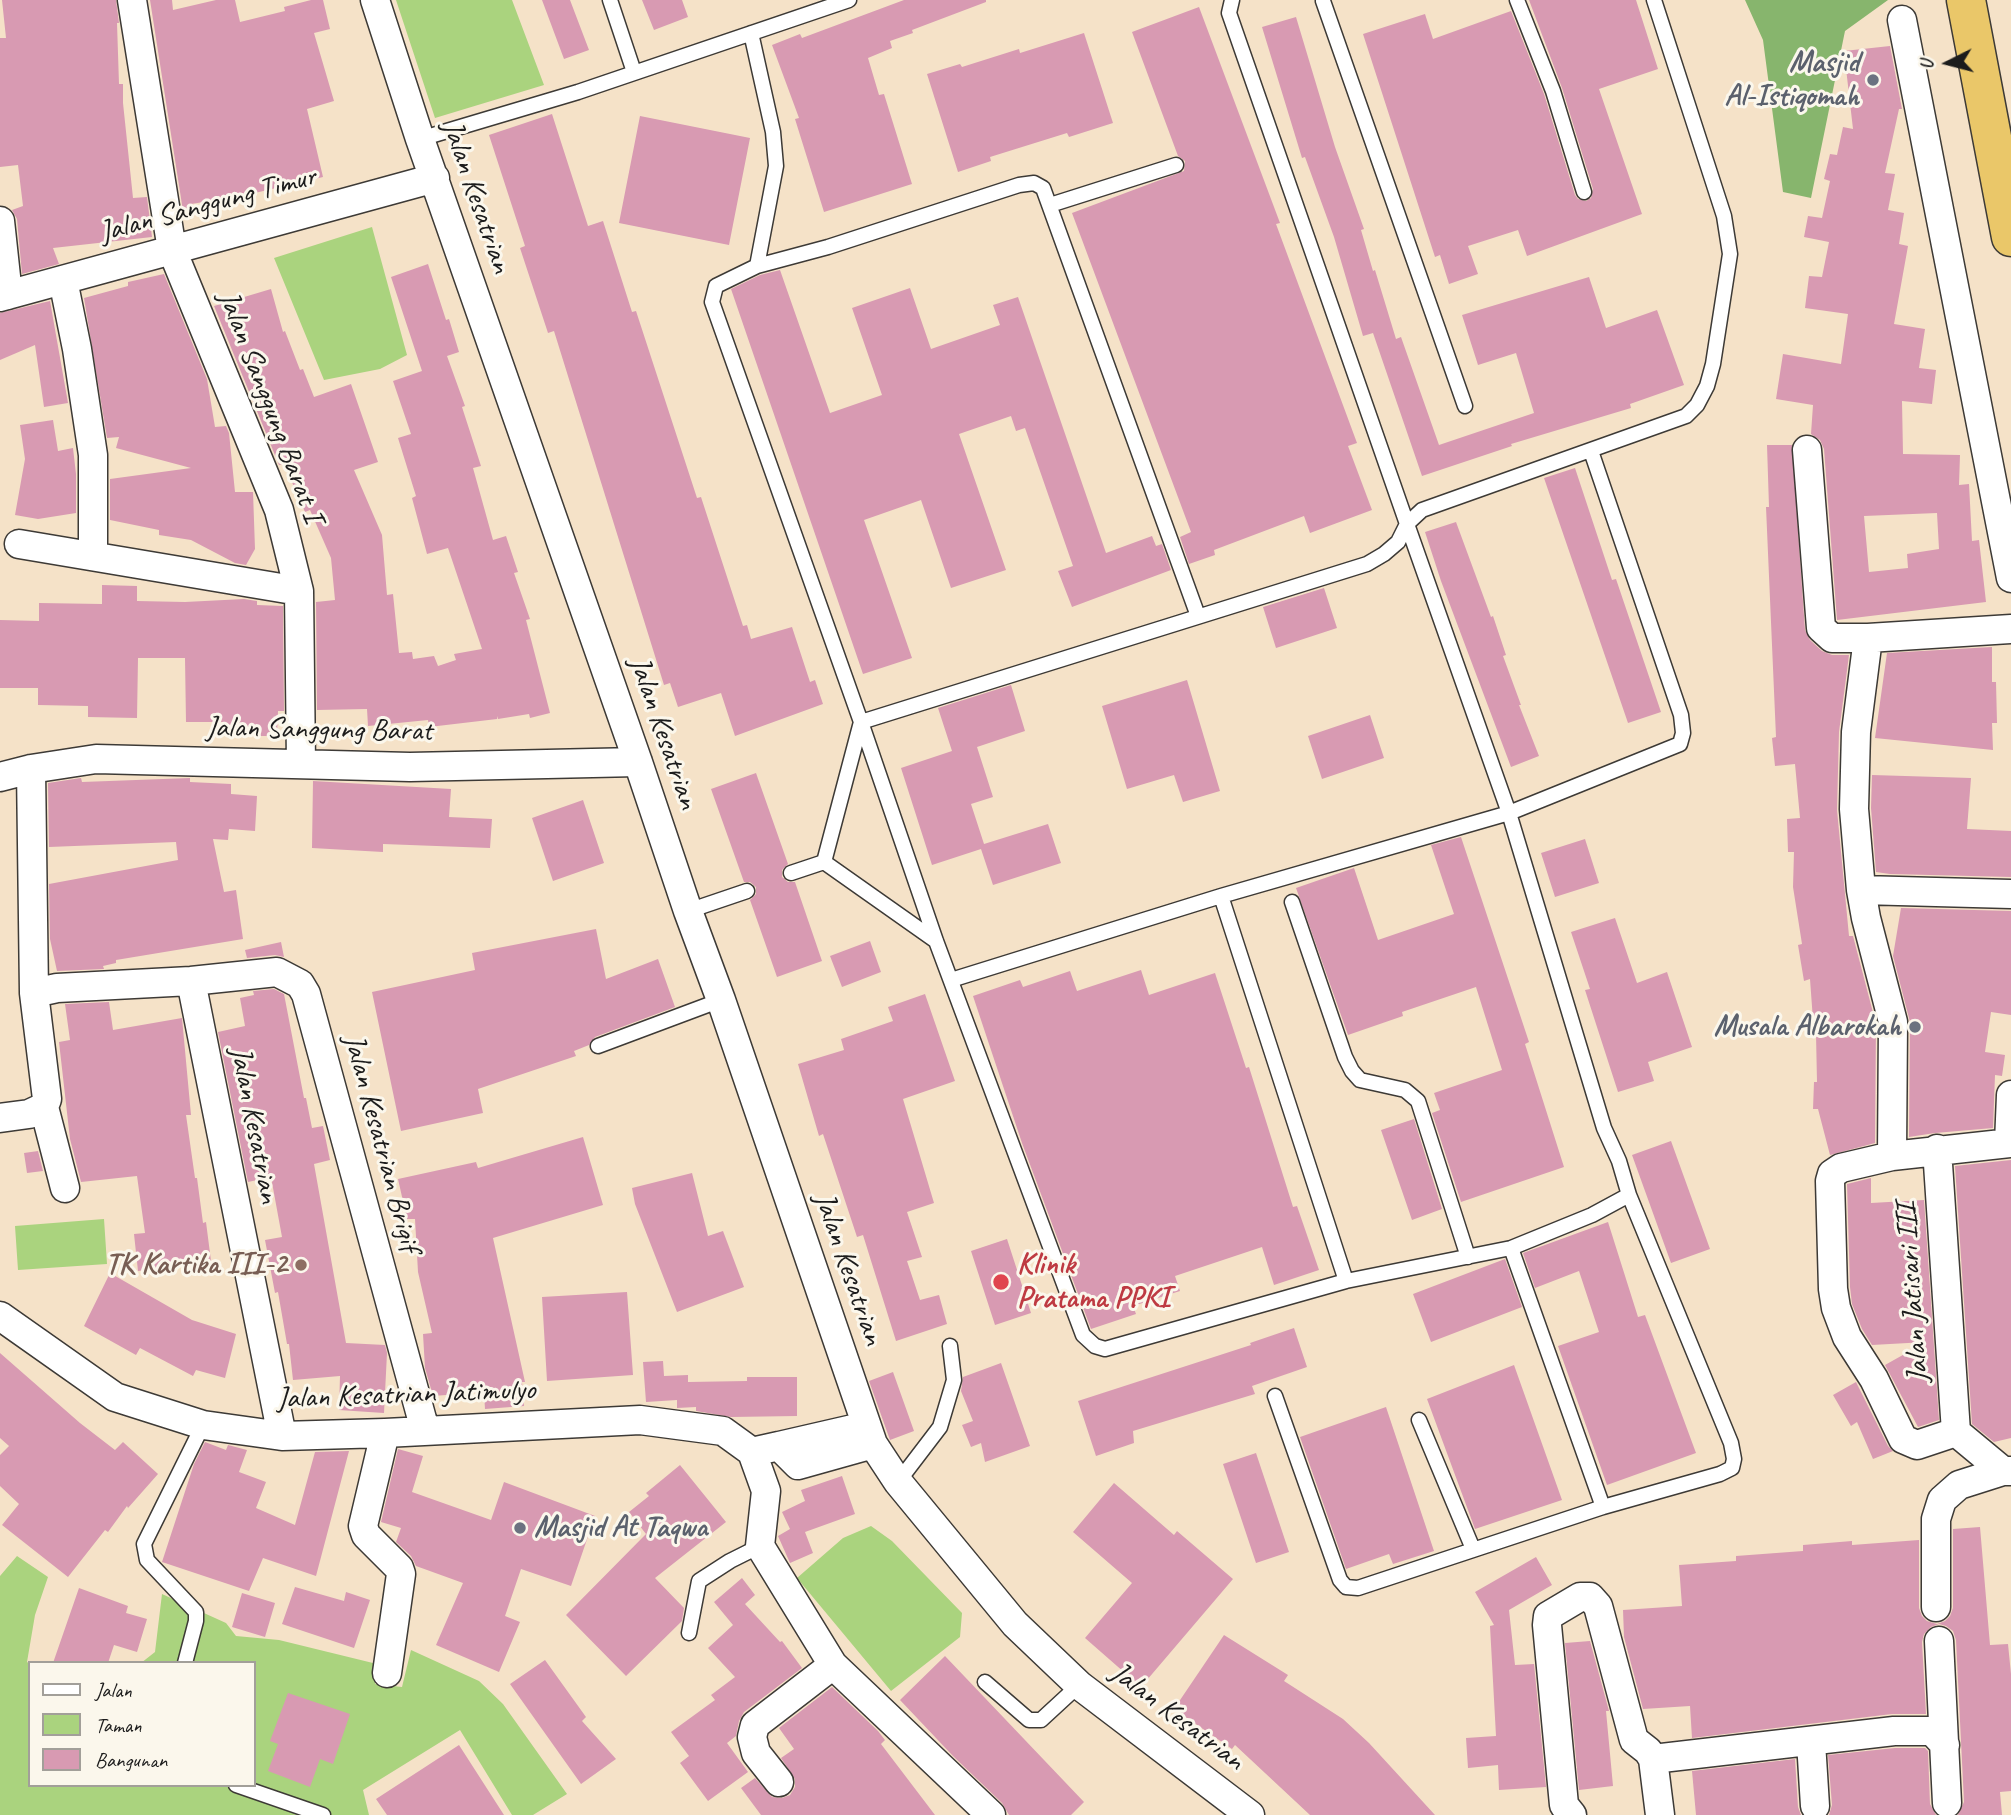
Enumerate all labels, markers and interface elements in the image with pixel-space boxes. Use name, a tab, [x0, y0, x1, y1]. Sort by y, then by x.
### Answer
north arrow	[1913, 28, 1983, 98]
place label: Masjid Al-Istiqomah	[1725, 45, 1859, 116]
text: U	[1915, 59, 1940, 71]
marker: Masjid Al-Istiqomah	[1865, 72, 1881, 88]
street label: Jalan Kesatrian	[433, 116, 519, 278]
street label: Jalan Sanggung Timur	[96, 159, 320, 251]
street label: Jalan Sanggung Barat I	[209, 286, 331, 528]
street label: Jalan Kesatrian	[620, 652, 706, 814]
street label: Jalan Sanggung Barat	[206, 710, 432, 750]
place label: Musala Albarokah	[1714, 1009, 1901, 1045]
marker: Musala Albarokah	[1907, 1019, 1923, 1035]
street label: Jalan Kesatrian Brigif	[335, 1031, 427, 1255]
street label: Jalan Kesatrian	[221, 1044, 287, 1206]
street label: Jalan Kesatrian	[805, 1188, 891, 1350]
street label: Jalan Jatisari III	[1889, 1202, 1937, 1384]
place label: TK Kartika III-2	[105, 1247, 287, 1283]
place label: Klinik Pratama PPKI	[1017, 1247, 1170, 1318]
marker: TK Kartika III-2	[293, 1257, 309, 1273]
marker: Klinik Pratama PPKI	[991, 1272, 1011, 1292]
street label: Jalan Kesatrian Jatimulyo	[276, 1372, 536, 1418]
place label: Masjid At Taqwa	[534, 1510, 707, 1546]
marker: Masjid At Taqwa	[512, 1520, 528, 1536]
street label: Jalan Kesatrian	[1103, 1655, 1251, 1779]
legend	[28, 1661, 256, 1787]
text: Jalan	[95, 1677, 132, 1703]
text: Taman	[95, 1712, 142, 1738]
text: Bangunan	[95, 1747, 167, 1773]

